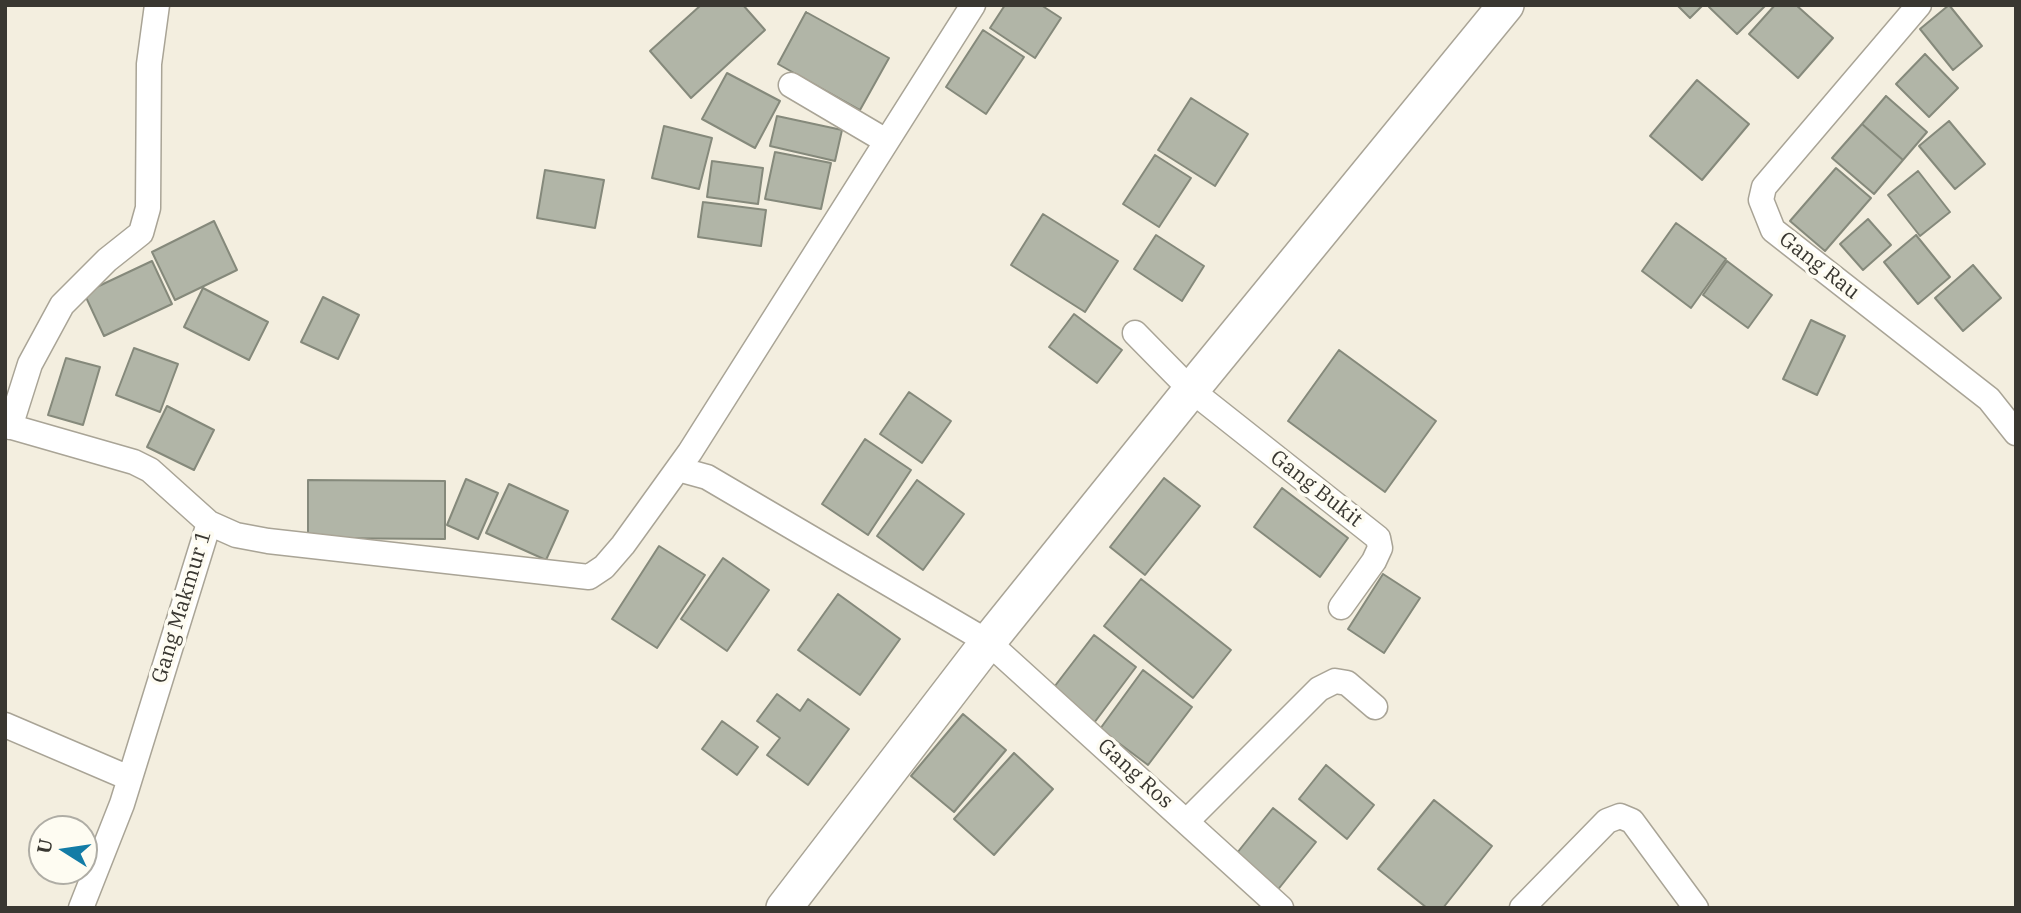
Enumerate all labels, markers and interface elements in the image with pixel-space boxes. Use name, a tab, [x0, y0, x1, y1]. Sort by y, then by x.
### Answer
street label: Gang Rau	[1774, 227, 1864, 305]
street label: Gang Bukit	[1265, 445, 1367, 533]
street label: Gang Makmur 1	[147, 528, 217, 686]
street label: Gang Ros	[1092, 734, 1178, 814]
north arrow	[28, 815, 98, 885]
text: U	[31, 836, 58, 856]

